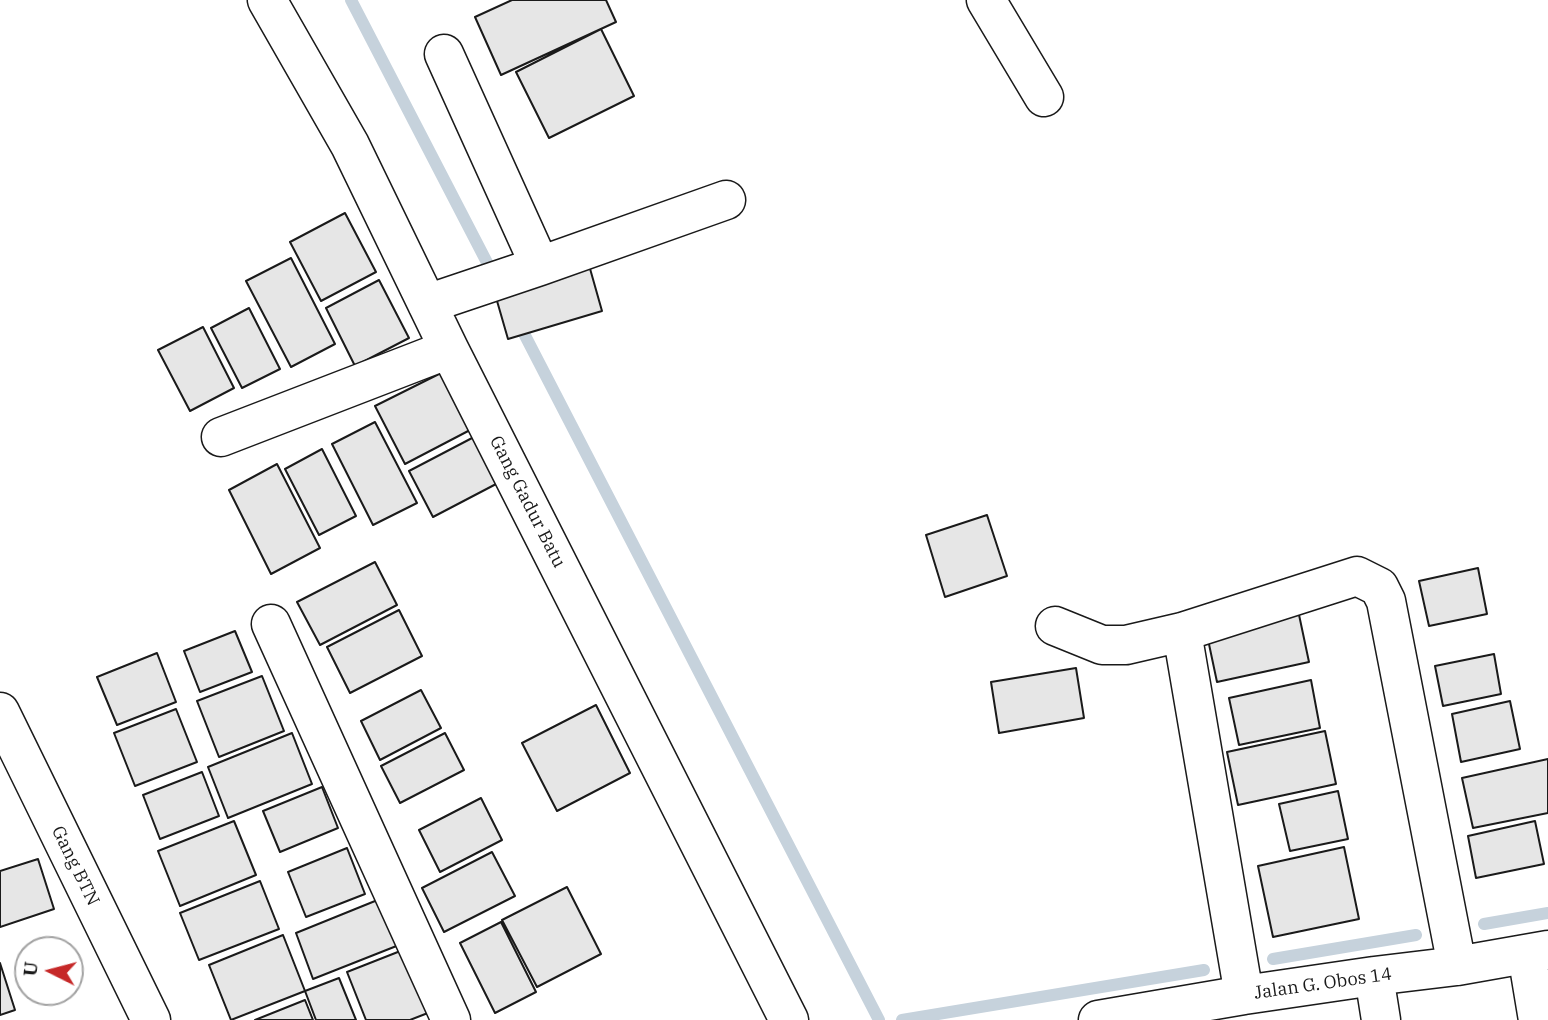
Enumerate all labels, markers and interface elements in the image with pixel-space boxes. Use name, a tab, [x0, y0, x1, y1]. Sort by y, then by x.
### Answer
street label: Gang Gadur Batu	[484, 433, 570, 571]
street label: Gang BTN	[46, 823, 104, 909]
north arrow	[14, 936, 84, 1006]
text: U	[17, 960, 43, 978]
street label: Jalan G. Obos 14	[1253, 964, 1393, 1004]

